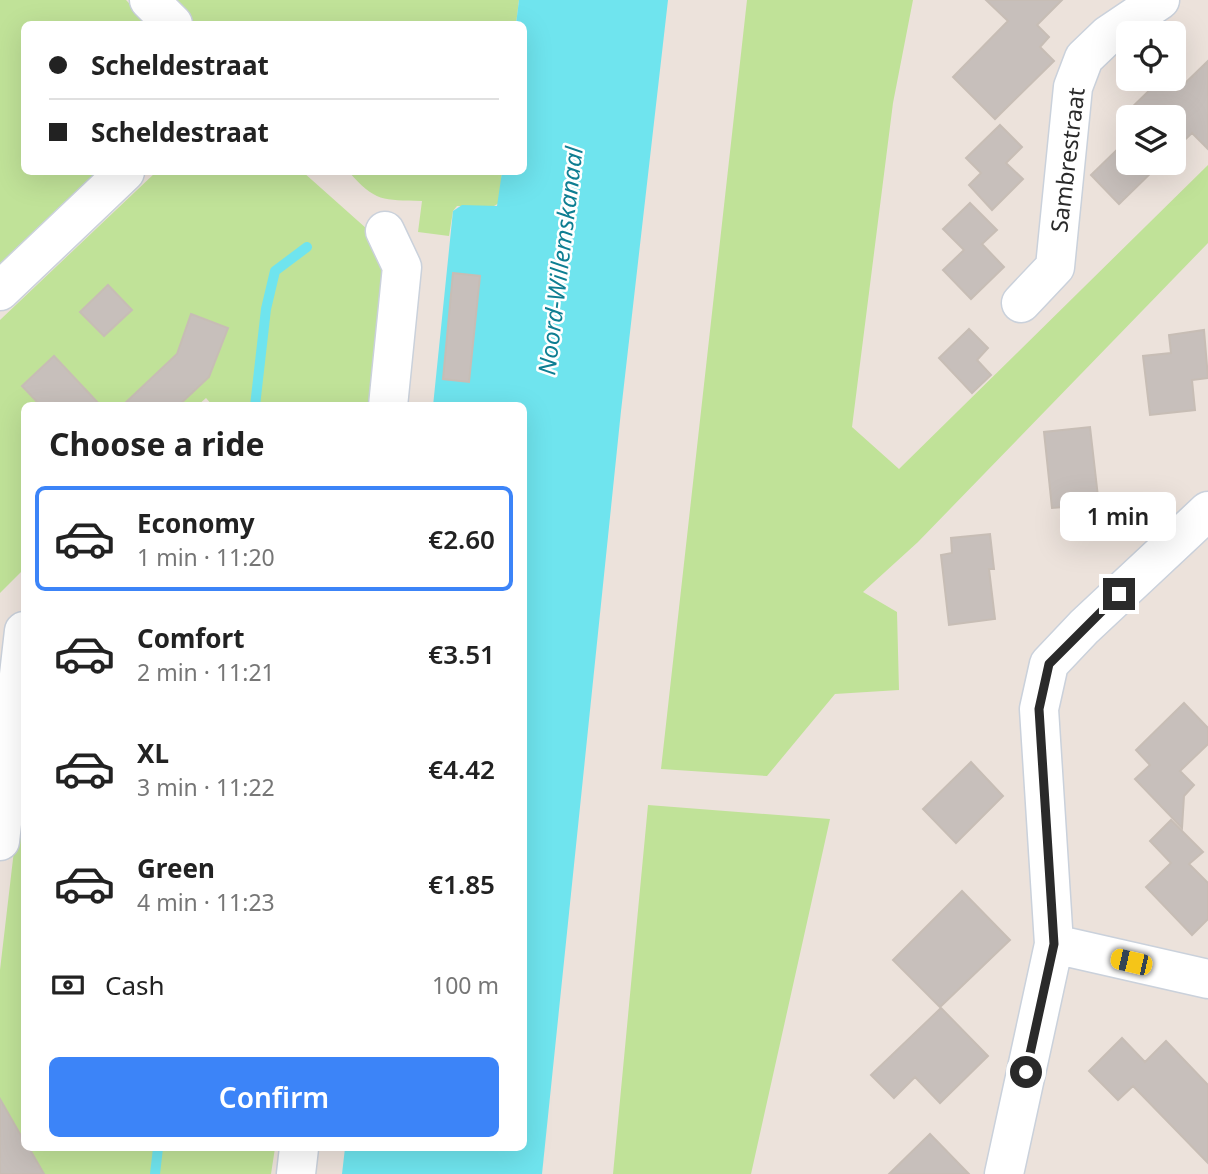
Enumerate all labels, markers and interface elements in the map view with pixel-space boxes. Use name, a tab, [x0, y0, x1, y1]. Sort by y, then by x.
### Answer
map controls	[1116, 21, 1186, 175]
button: locate	[1116, 21, 1186, 91]
text: Scheldestraat	[91, 47, 269, 83]
street label: Sambrestraat	[1042, 86, 1092, 234]
button: layers	[1116, 105, 1186, 175]
text: Scheldestraat	[91, 114, 269, 150]
water label: Noord-Willemskanaal	[529, 144, 590, 377]
text: Choose a ride	[49, 422, 265, 465]
callout: 1 min	[1061, 492, 1177, 542]
text: 1 min	[1087, 500, 1149, 532]
text: Economy	[137, 505, 255, 541]
icon: car	[53, 507, 116, 570]
text: €2.60	[428, 521, 495, 557]
text: 1 min · 11:20	[137, 541, 275, 573]
route end	[1103, 578, 1135, 610]
text: Comfort	[137, 620, 245, 656]
icon: car	[53, 622, 116, 685]
text: €3.51	[428, 636, 495, 672]
text: 2 min · 11:21	[137, 656, 275, 688]
text: XL	[137, 735, 169, 771]
icon: car	[53, 737, 116, 800]
text: €4.42	[428, 751, 495, 787]
text: 3 min · 11:22	[137, 771, 275, 803]
text: Green	[137, 850, 215, 886]
icon: car	[53, 852, 116, 915]
text: €1.85	[428, 866, 495, 902]
text: 4 min · 11:23	[137, 886, 275, 918]
car	[1109, 947, 1154, 977]
icon: cash	[49, 966, 87, 1004]
text: Cash	[105, 967, 165, 1003]
text: 100 m	[432, 969, 499, 1001]
route start	[1010, 1056, 1042, 1088]
button: Confirm	[49, 1057, 499, 1137]

